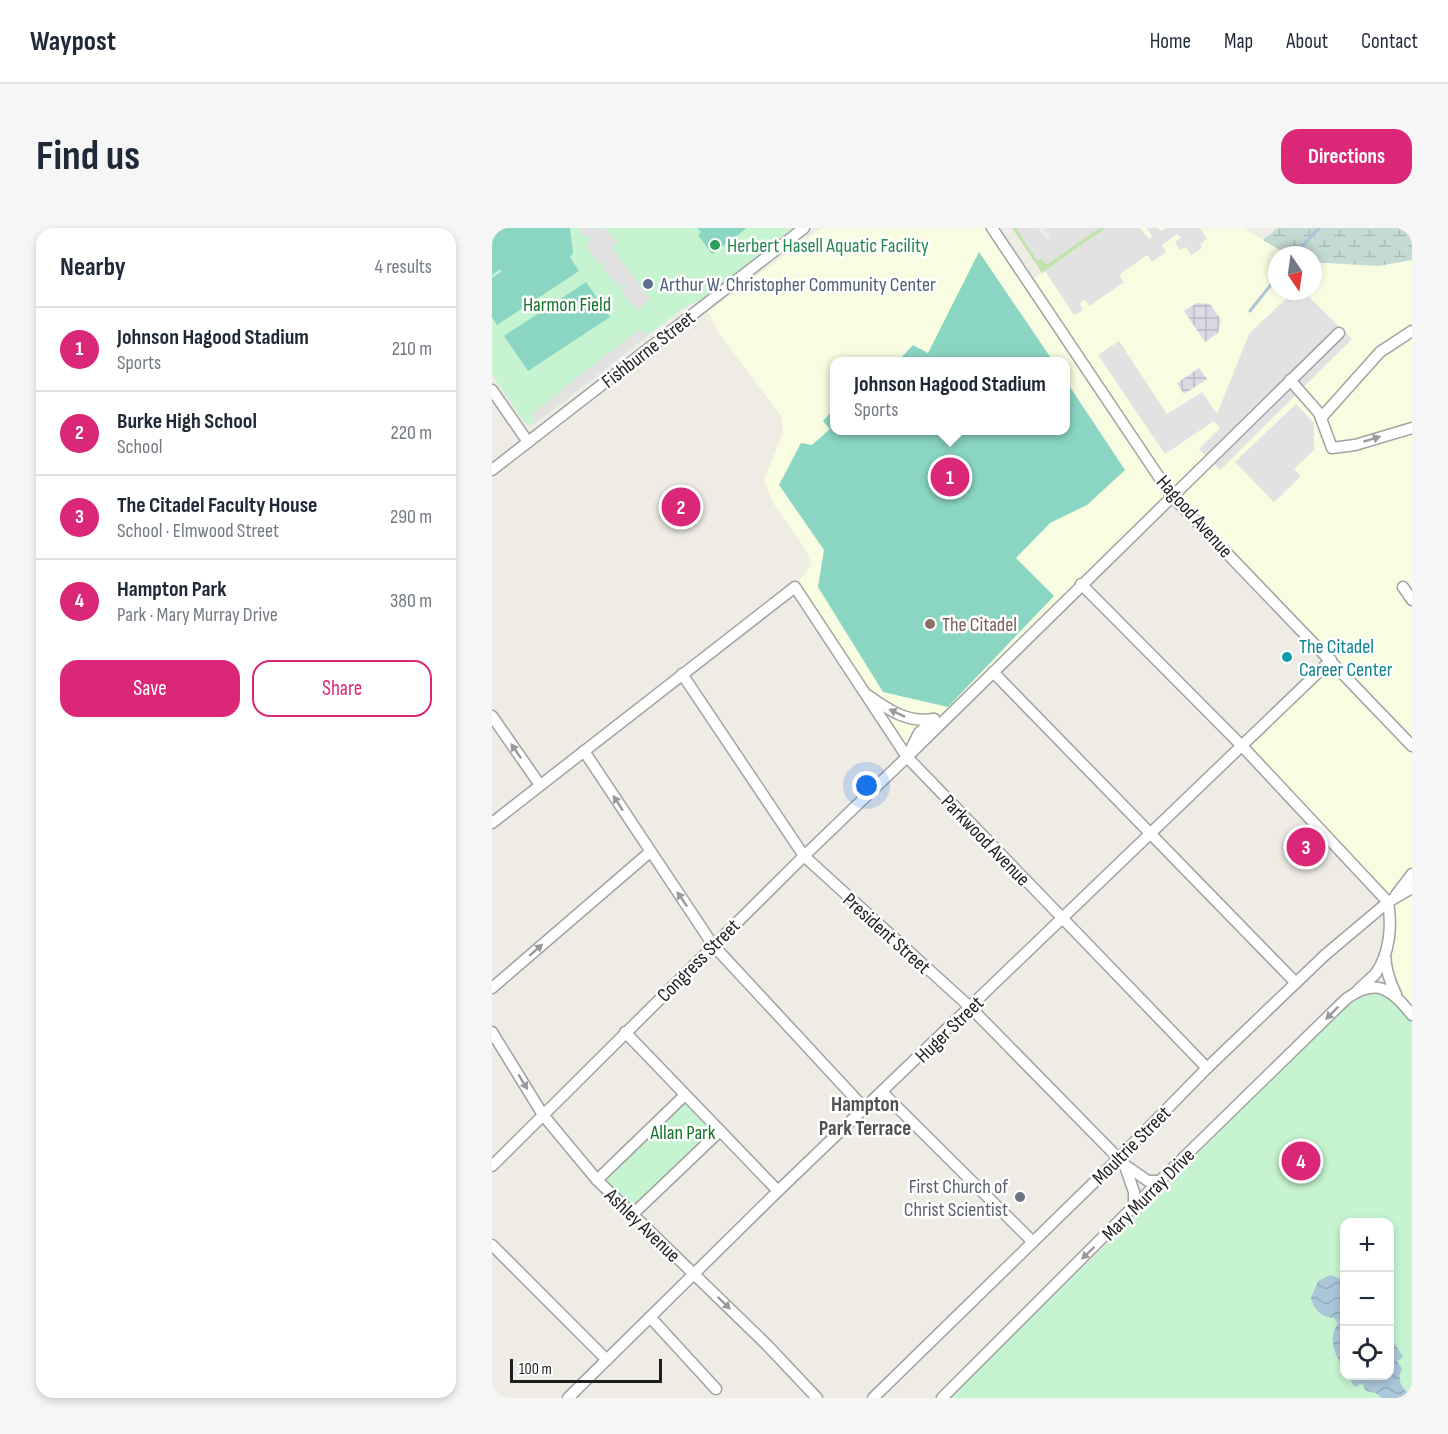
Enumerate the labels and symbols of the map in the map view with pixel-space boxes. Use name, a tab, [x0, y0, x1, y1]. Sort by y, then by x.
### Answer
place label: Herbert Hasell Aquatic Facility	[727, 234, 929, 258]
marker: Herbert Hasell Aquatic Facility	[708, 238, 722, 252]
north arrow	[1268, 246, 1322, 300]
place label: Arthur W. Christopher Community Center	[659, 273, 936, 297]
marker: Arthur W. Christopher Community Center	[641, 277, 655, 291]
park label: Harmon Field	[523, 293, 611, 317]
street label: Fishburne Street	[597, 306, 700, 394]
one-way arrow	[1363, 434, 1381, 443]
pin: 1	[930, 454, 970, 500]
street label: Hagood Avenue	[1151, 470, 1238, 563]
pin: 2	[662, 484, 700, 530]
place label: The Citadel	[942, 613, 1017, 637]
marker: The Citadel	[923, 617, 937, 631]
place label: The Citadel Career Center	[1299, 635, 1393, 682]
marker: The Citadel Career Center	[1280, 650, 1294, 664]
one-way arrow	[888, 709, 905, 718]
one-way arrow	[510, 743, 522, 759]
your location	[852, 771, 881, 800]
street label: Parkwood Avenue	[936, 790, 1035, 891]
one-way arrow	[613, 795, 624, 811]
pin: 3	[1286, 824, 1326, 870]
street label: President Street	[838, 888, 935, 979]
one-way arrow	[676, 890, 687, 907]
street label: Congress Street	[652, 914, 745, 1007]
one-way arrow	[528, 944, 543, 957]
street label: Huger Street	[911, 991, 989, 1068]
one-way arrow	[1325, 1005, 1339, 1019]
one-way arrow	[517, 1074, 528, 1090]
district label: Hampton Park Terrace	[819, 1092, 911, 1141]
street label: Moultrie Street	[1087, 1101, 1176, 1190]
park label: Allan Park	[650, 1121, 716, 1145]
pin: 4	[1282, 1138, 1320, 1184]
street label: Mary Murray Drive	[1097, 1143, 1200, 1246]
place label: First Church of Christ Scientist	[904, 1175, 1008, 1222]
street label: Ashley Avenue	[599, 1183, 685, 1268]
marker: First Church of Christ Scientist	[1013, 1190, 1027, 1204]
one-way arrow	[1082, 1245, 1096, 1259]
one-way arrow	[717, 1296, 732, 1310]
scale bar	[510, 1356, 662, 1384]

